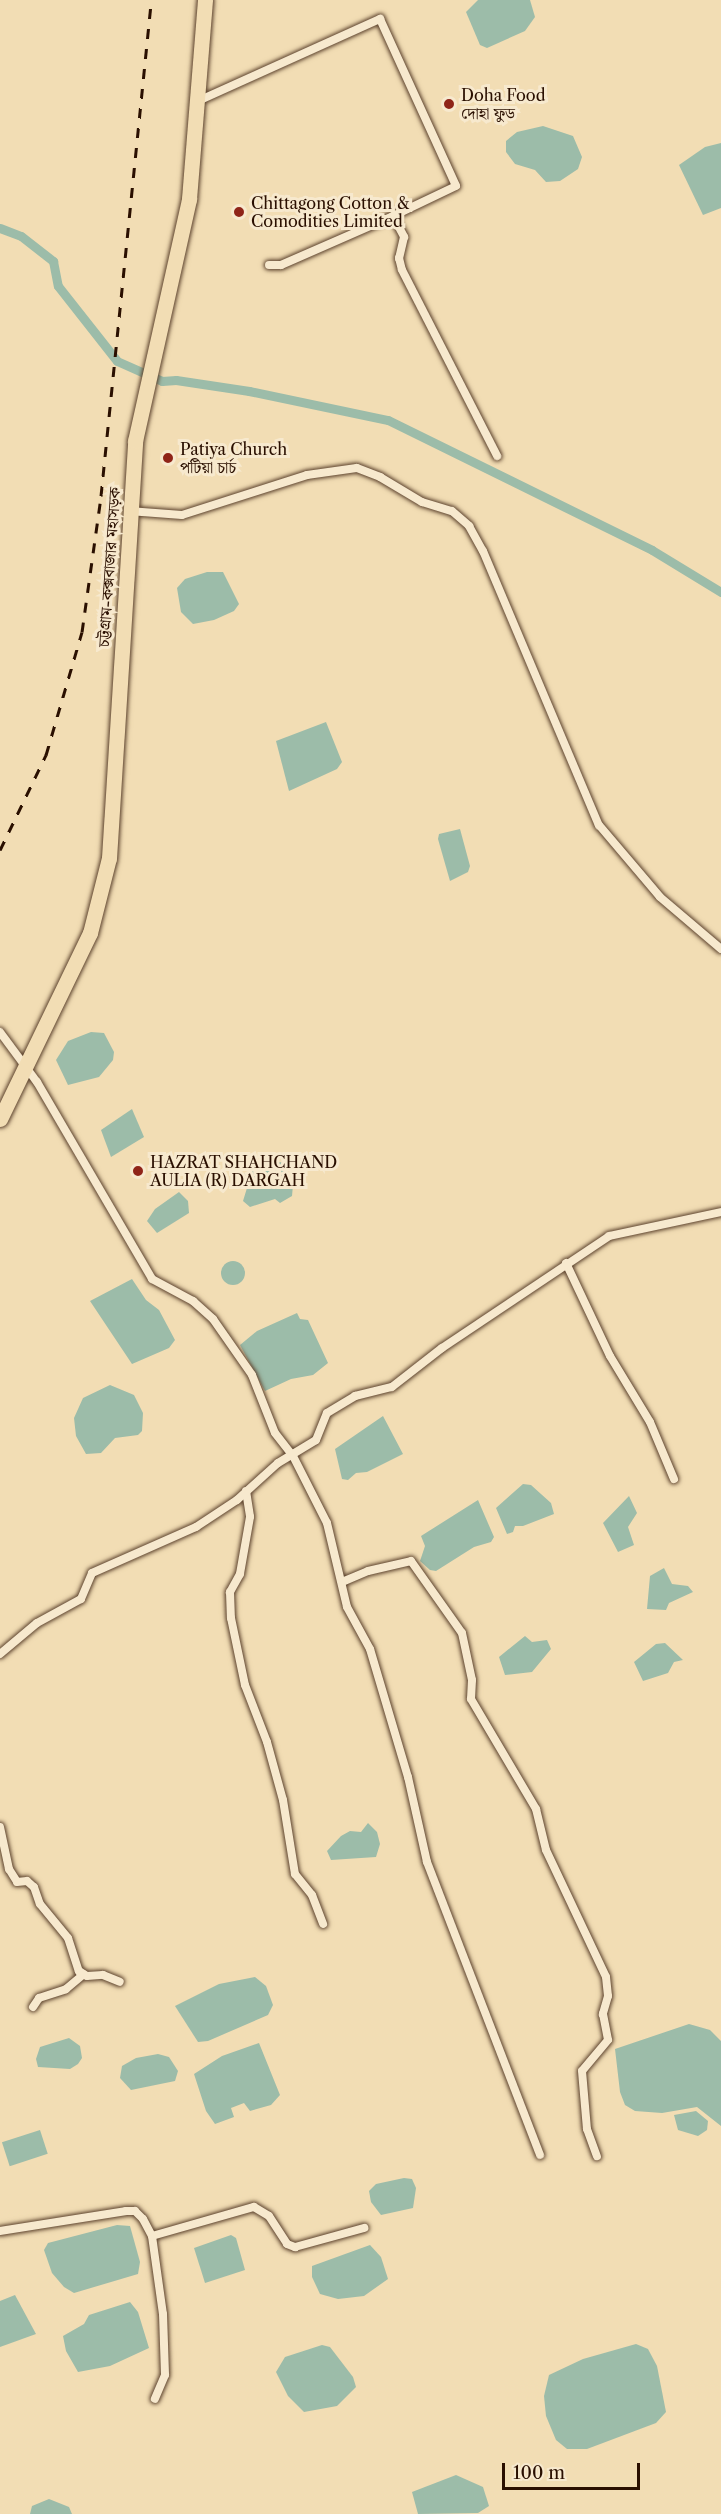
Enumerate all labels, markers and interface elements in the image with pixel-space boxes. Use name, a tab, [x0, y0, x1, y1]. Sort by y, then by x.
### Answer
place label: Doha Food দোহা ফুড	[461, 85, 546, 123]
marker: Doha Food দোহা ফুড	[442, 97, 456, 111]
place label: Chittagong Cotton & Comodities Limited	[251, 193, 409, 231]
marker: Chittagong Cotton & Comodities Limited	[232, 205, 246, 219]
place label: Patiya Church পটিয়া চার্চ	[180, 439, 287, 477]
marker: Patiya Church পটিয়া চার্চ	[161, 451, 175, 465]
street label: চট্টগ্রাম-কক্সবাজার মহাসড়ক	[94, 486, 124, 648]
place label: HAZRAT SHAHCHAND AULIA (R) DARGAH	[150, 1152, 338, 1190]
marker: HAZRAT SHAHCHAND AULIA (R) DARGAH	[131, 1164, 145, 1178]
scale bar	[505, 2451, 643, 2489]
text: 100 m	[513, 2462, 565, 2484]

